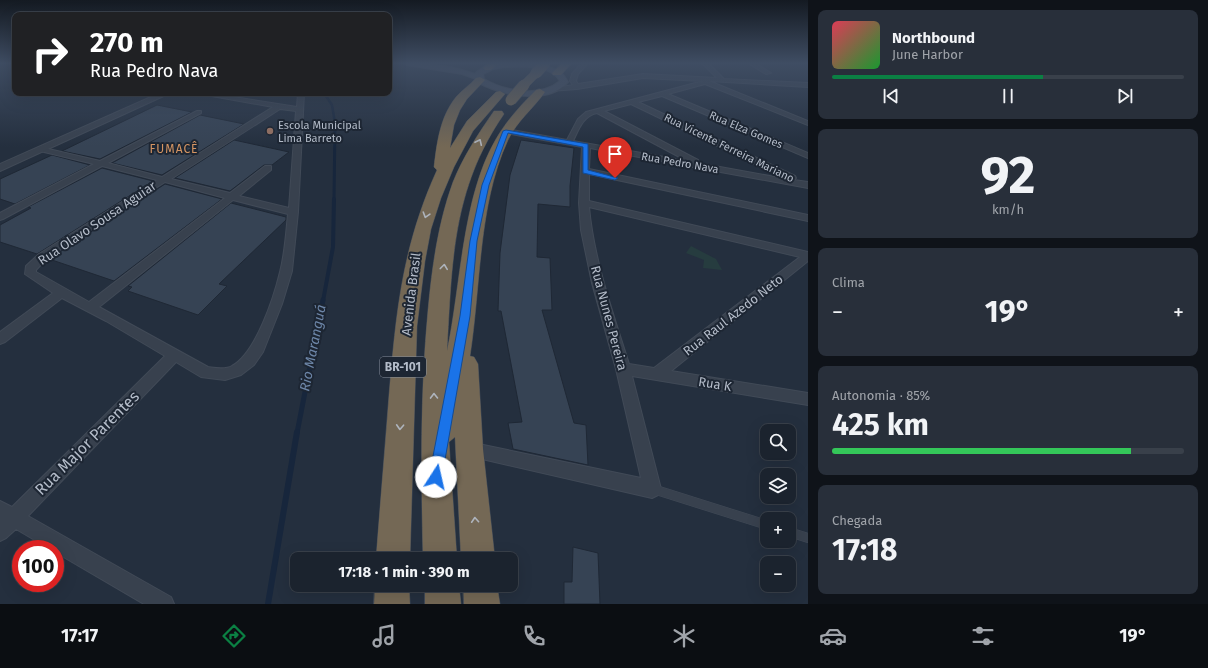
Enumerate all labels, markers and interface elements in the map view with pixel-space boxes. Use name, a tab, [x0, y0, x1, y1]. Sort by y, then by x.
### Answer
text: 270 m	[90, 26, 164, 59]
icon: right	[24, 28, 76, 80]
text: Northbound	[892, 29, 975, 47]
text: June Harbor	[892, 47, 963, 62]
text: Rua Pedro Nava	[90, 60, 218, 82]
icon: previous	[880, 85, 902, 107]
icon: pause	[997, 85, 1019, 107]
icon: next	[1114, 85, 1136, 107]
street label: Rua Elza Gomes	[707, 109, 785, 151]
street label: Rua Vicente Ferreira Mariano	[662, 111, 796, 185]
place label: Escola Municipal Lima Barreto	[278, 119, 361, 145]
marker: Escola Municipal Lima Barreto	[265, 126, 275, 136]
pin	[598, 137, 632, 178]
one-way arrow	[474, 139, 482, 147]
district label: FUMACÊ	[149, 141, 199, 156]
icon: arrive	[604, 143, 626, 165]
text: 92	[981, 144, 1035, 207]
street label: Rua Pedro Nava	[640, 150, 720, 176]
street label: Rua Olavo Sousa Aguiar	[35, 178, 159, 268]
text: km/h	[992, 202, 1024, 217]
one-way arrow	[422, 212, 431, 219]
street label: Avenida Brasil	[398, 252, 424, 336]
one-way arrow	[439, 263, 448, 270]
street label: Rua Nunes Pereira	[588, 264, 630, 372]
street label: Rua Raul Azedo Neto	[680, 271, 786, 359]
text: Clima	[832, 275, 865, 290]
text: 19°	[985, 294, 1031, 330]
text: −	[832, 299, 843, 326]
text: +	[1173, 299, 1184, 326]
water label: Rio Maranguá	[296, 303, 330, 393]
road number: BR-101	[380, 357, 426, 377]
street label: Rua K	[697, 374, 733, 394]
street label: Rua Major Parentes	[31, 387, 143, 499]
text: Autonomia · 85%	[832, 388, 930, 403]
one-way arrow	[430, 393, 438, 399]
text: 425 km	[832, 407, 929, 443]
one-way arrow	[395, 424, 404, 430]
map controls	[760, 424, 796, 592]
button: search	[760, 424, 796, 460]
position arrow	[415, 456, 457, 498]
button: layers	[760, 468, 796, 504]
button: +	[760, 512, 796, 548]
text: Chegada	[832, 513, 882, 528]
one-way arrow	[470, 517, 479, 523]
text: 17:18	[832, 532, 898, 568]
speed limit sign: 100	[12, 540, 64, 592]
button: −	[760, 556, 796, 592]
text: 17:18 · 1 min · 390 m	[338, 563, 470, 581]
icon: directions	[220, 622, 248, 650]
icon: music	[370, 622, 398, 650]
icon: phone	[520, 622, 548, 650]
icon: climate	[670, 622, 698, 650]
icon: car	[819, 622, 847, 650]
icon: filters	[969, 622, 997, 650]
text: 17:17	[61, 625, 98, 647]
text: 19°	[1119, 625, 1147, 647]

